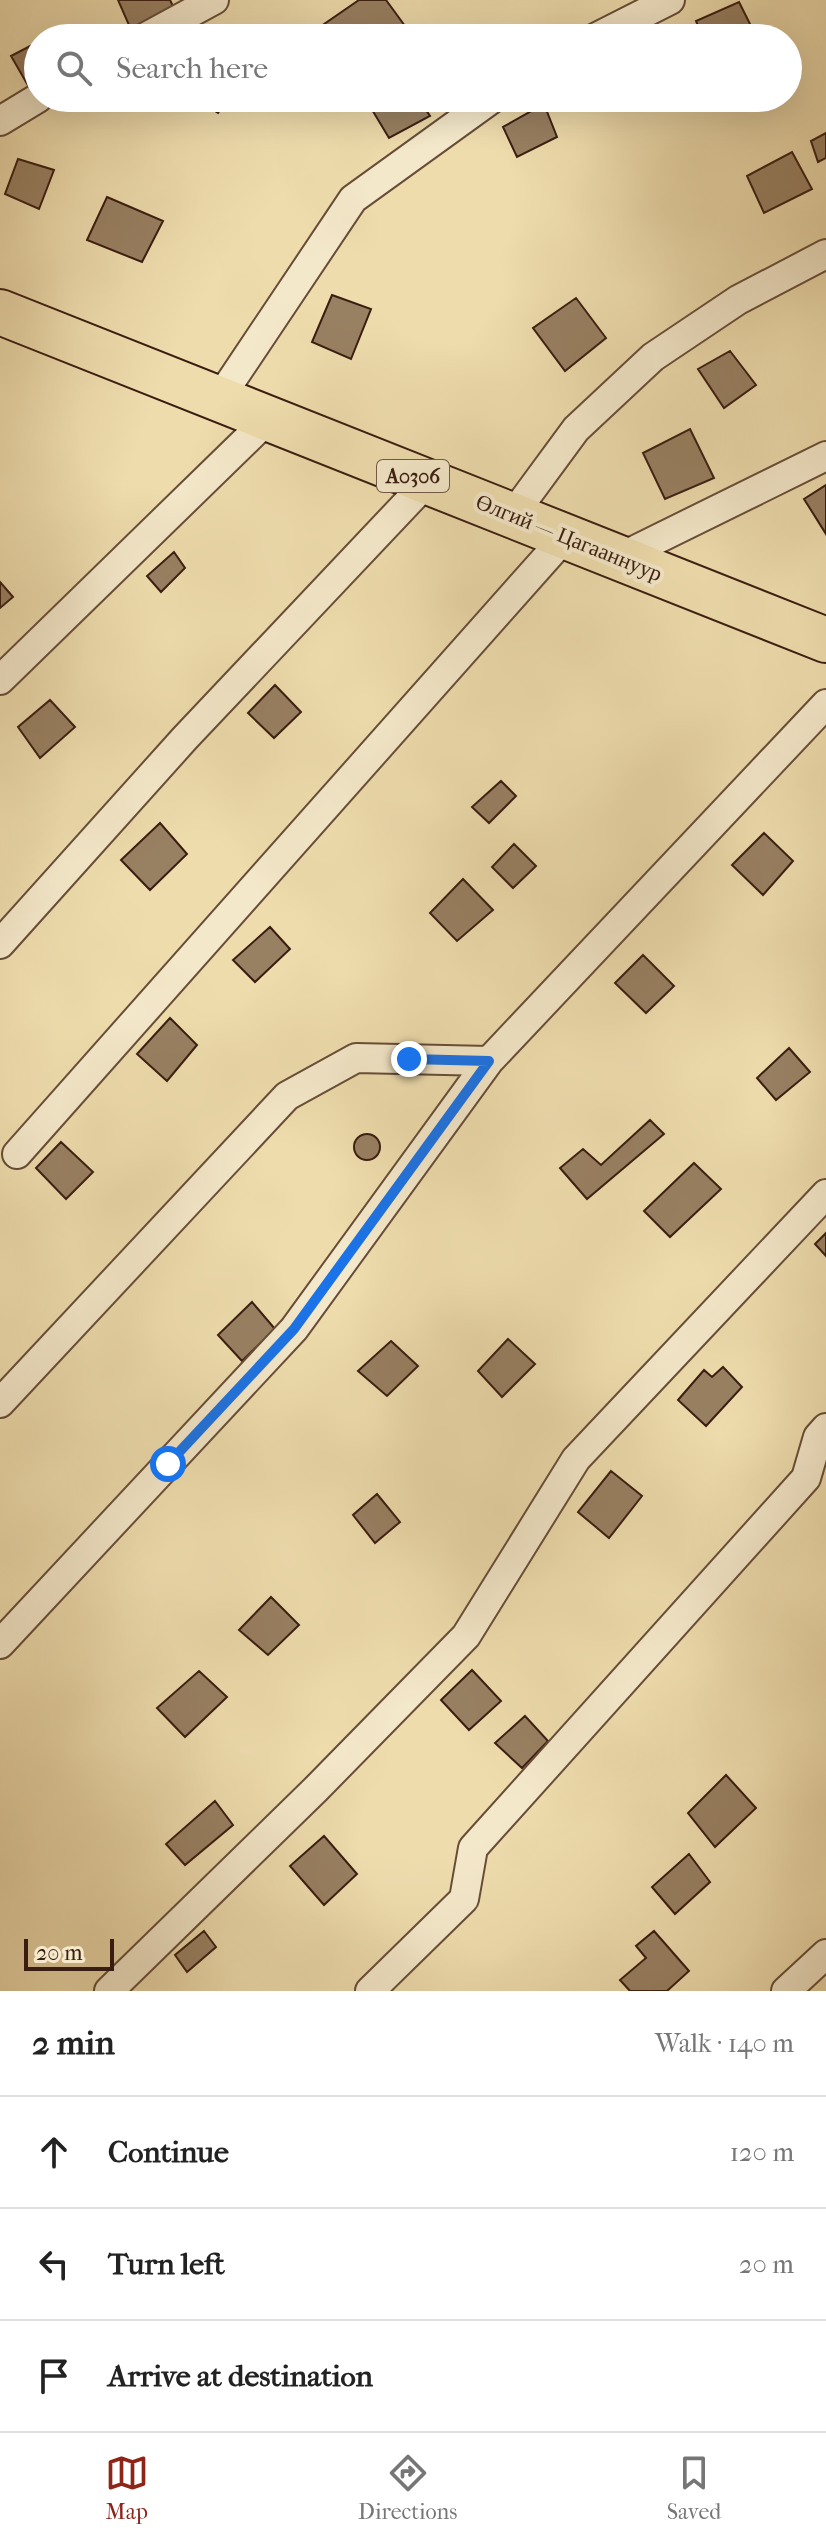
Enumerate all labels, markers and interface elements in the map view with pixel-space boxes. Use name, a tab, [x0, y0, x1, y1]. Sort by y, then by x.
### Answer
search box	[24, 24, 802, 112]
icon: search	[52, 46, 96, 90]
text: Search here	[116, 51, 268, 86]
road number: A0306	[377, 460, 449, 492]
street label: Өлгий — Цагааннуур	[472, 489, 666, 587]
route end	[391, 1041, 427, 1077]
route start	[150, 1446, 186, 1482]
scale bar	[24, 1935, 114, 1971]
text: 20 m	[36, 1940, 82, 1966]
text: 2 min	[32, 2023, 115, 2063]
text: Walk · 140 m	[655, 2028, 794, 2059]
icon: ahead	[32, 2130, 76, 2174]
text: Continue	[108, 2135, 229, 2170]
text: 120 m	[730, 2137, 794, 2168]
icon: left	[32, 2242, 76, 2286]
text: Turn left	[108, 2247, 225, 2282]
text: 20 m	[739, 2249, 794, 2280]
icon: arrive	[32, 2354, 76, 2398]
text: Arrive at destination	[108, 2359, 373, 2394]
tab: Map	[105, 2451, 149, 2525]
tab: Directions	[358, 2451, 457, 2525]
tab: Saved	[667, 2451, 721, 2525]

